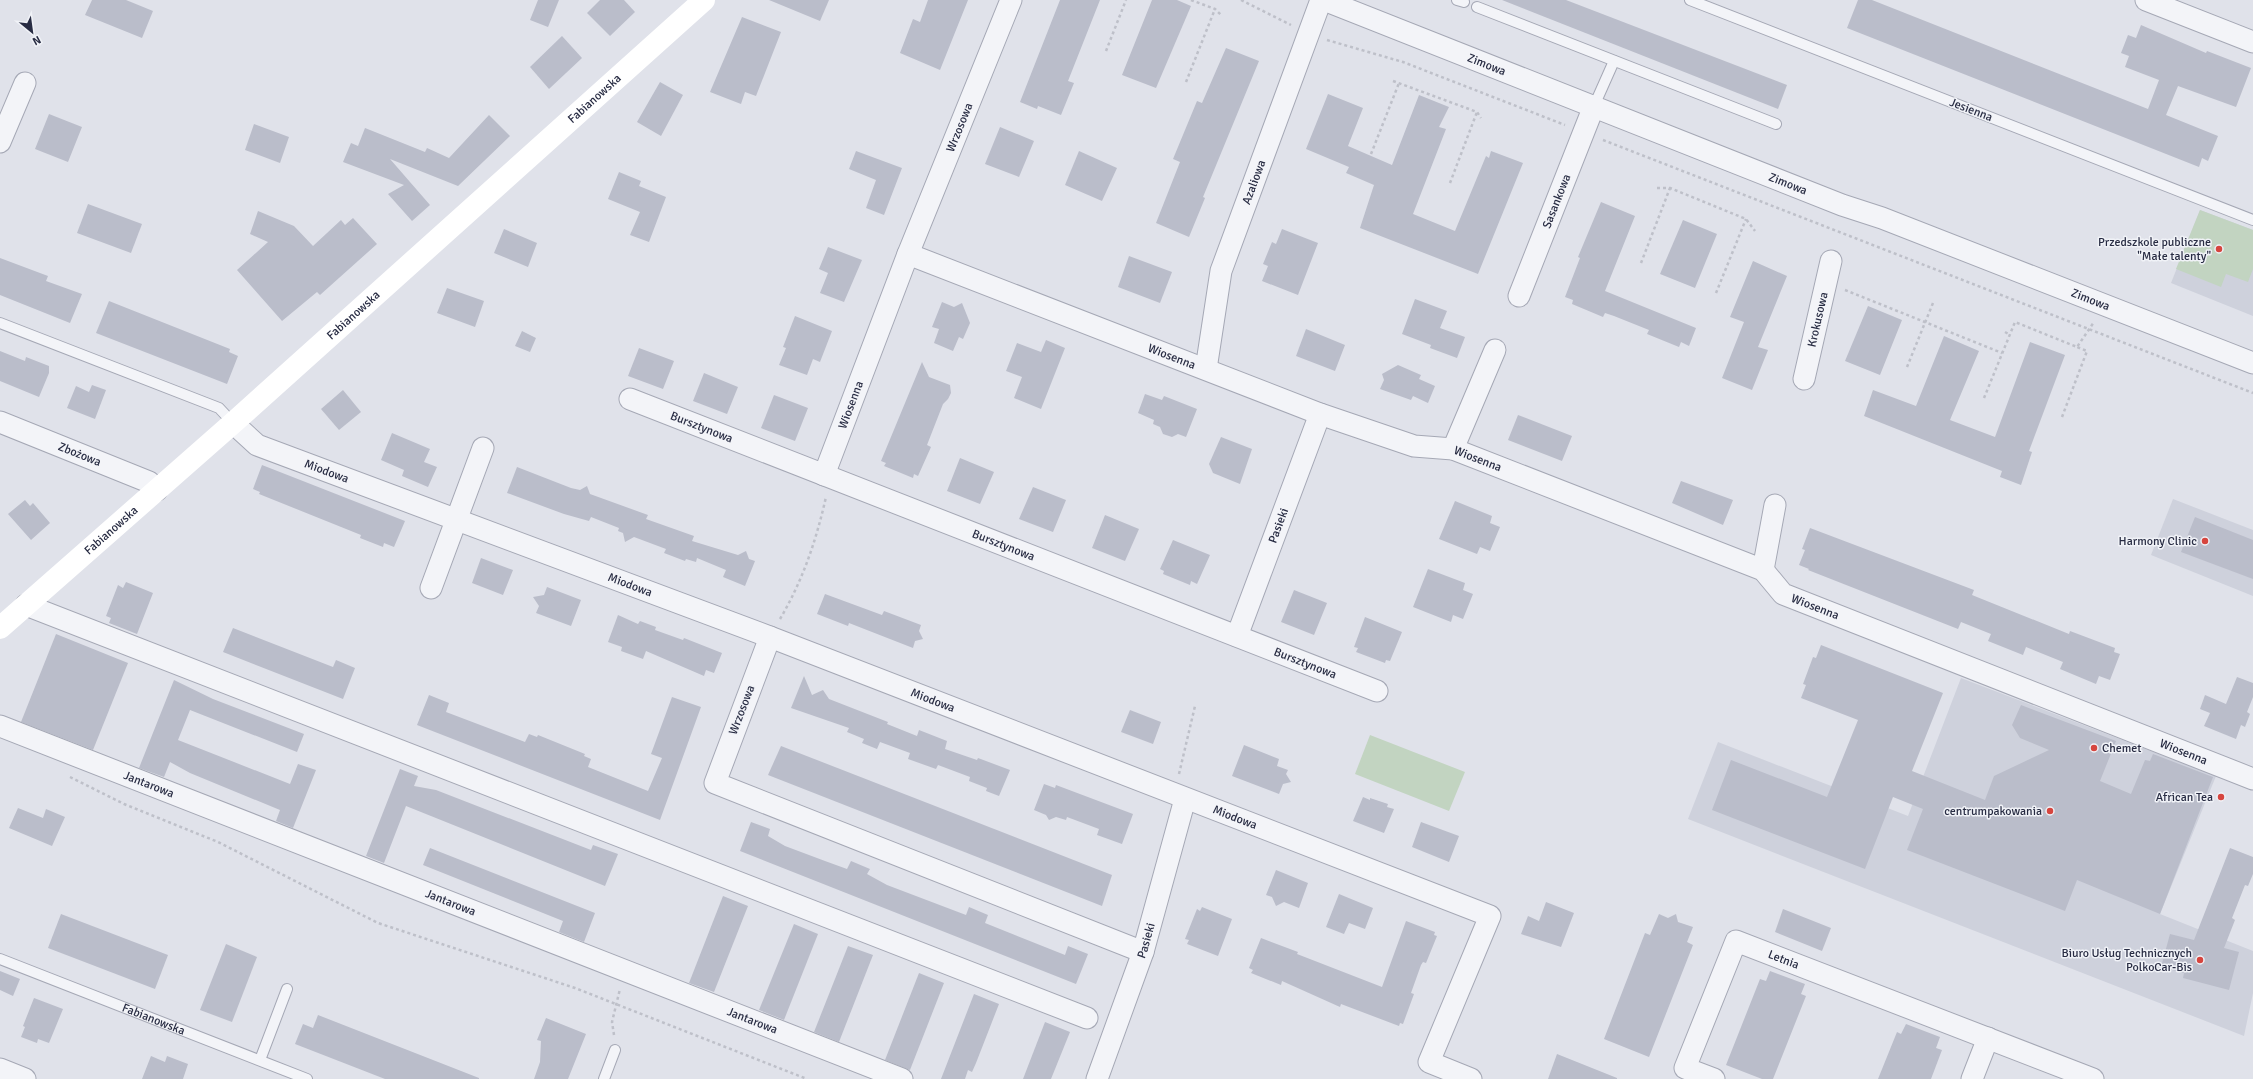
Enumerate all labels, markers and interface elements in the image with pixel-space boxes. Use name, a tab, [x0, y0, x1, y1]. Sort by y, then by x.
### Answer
north arrow	[12, 12, 52, 52]
text: N	[30, 33, 43, 48]
street label: Zimowa	[1465, 50, 1508, 79]
street label: Fabianowska	[565, 71, 624, 126]
street label: Jesienna	[1947, 95, 1995, 125]
street label: Wrzosowa	[943, 101, 976, 154]
street label: Azaliowa	[1239, 158, 1269, 206]
street label: Zimowa	[1766, 169, 1810, 198]
street label: Sasankowa	[1539, 172, 1574, 230]
place label: Przedszkole publiczne "Małe talenty"	[2098, 235, 2211, 264]
marker: Przedszkole publiczne "Małe talenty"	[2214, 244, 2224, 254]
street label: Zimowa	[2069, 285, 2112, 314]
street label: Fabianowska	[324, 287, 383, 343]
street label: Krokusowa	[1804, 291, 1831, 349]
street label: Wiosenna	[1146, 340, 1198, 373]
street label: Wiosenna	[835, 379, 867, 431]
street label: Bursztynowa	[668, 408, 735, 446]
street label: Zbożowa	[56, 439, 104, 470]
street label: Wiosenna	[1452, 443, 1504, 475]
street label: Miodowa	[302, 456, 351, 486]
street label: Fabianowska	[81, 503, 141, 558]
street label: Pasieki	[1265, 506, 1292, 545]
street label: Bursztynowa	[970, 526, 1037, 564]
place label: Harmony Clinic	[2119, 534, 2197, 549]
marker: Harmony Clinic	[2200, 536, 2210, 546]
street label: Miodowa	[606, 570, 655, 600]
street label: Wiosenna	[1789, 590, 1841, 623]
street label: Bursztynowa	[1272, 644, 1339, 682]
street label: Wrzosowa	[726, 683, 758, 737]
street label: Miodowa	[909, 685, 957, 715]
street label: Wiosenna	[2158, 736, 2210, 768]
place label: Chemet	[2102, 741, 2142, 756]
marker: Chemet	[2089, 743, 2099, 753]
street label: Jantarowa	[122, 768, 176, 801]
place label: African Tea	[2156, 790, 2213, 805]
marker: African Tea	[2216, 792, 2226, 802]
street label: Miodowa	[1211, 802, 1259, 833]
place label: centrumpakowania	[1944, 804, 2042, 819]
marker: centrumpakowania	[2045, 806, 2055, 816]
street label: Jantarowa	[423, 886, 478, 919]
street label: Pasieki	[1134, 921, 1158, 960]
place label: Biuro Usług Technicznych PolkoCar-Bis	[2061, 946, 2192, 975]
street label: Letnia	[1766, 947, 1801, 972]
marker: Biuro Usług Technicznych PolkoCar-Bis	[2195, 955, 2205, 965]
street label: Fabianowska	[120, 1000, 187, 1038]
street label: Jantarowa	[725, 1004, 780, 1037]

